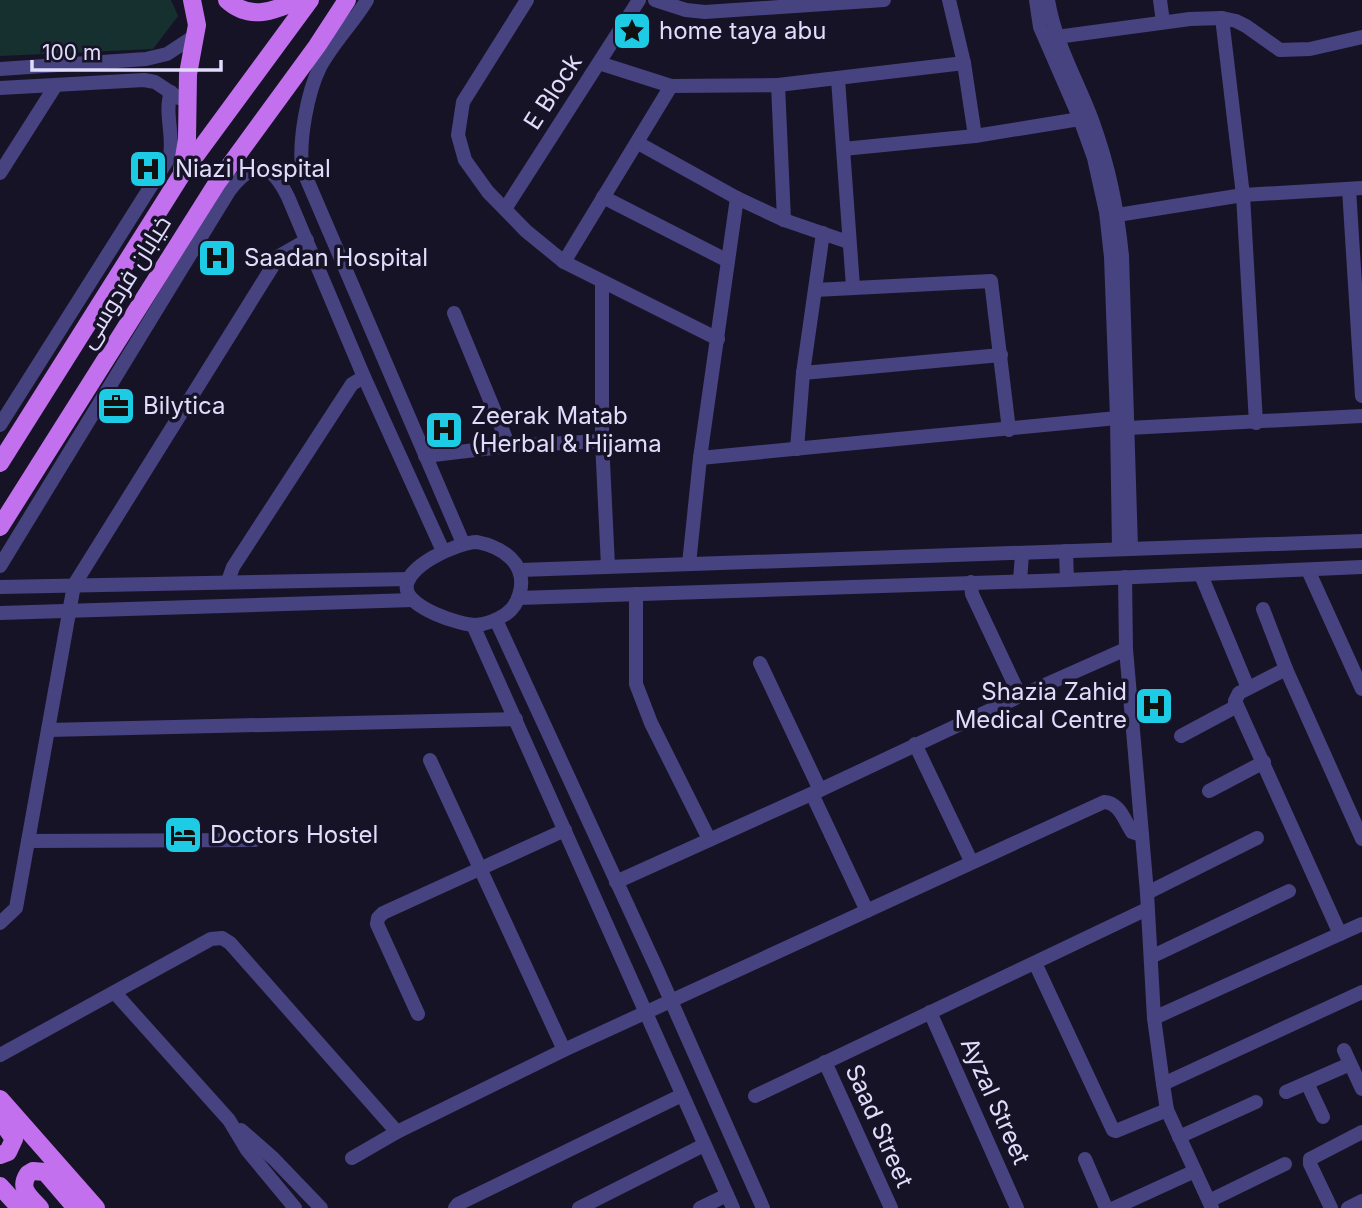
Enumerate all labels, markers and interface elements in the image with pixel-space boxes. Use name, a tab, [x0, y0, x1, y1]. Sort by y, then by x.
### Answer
place icon: home taya abu	[611, 10, 653, 52]
place label: home taya abu	[659, 16, 826, 45]
scale bar	[32, 28, 220, 72]
text: 100 m	[42, 40, 101, 65]
street label: E Block	[518, 49, 588, 135]
hospital icon: Niazi Hospital	[127, 148, 169, 190]
place label: Niazi Hospital	[175, 154, 331, 183]
street label: خیابان فردوسی	[72, 210, 177, 354]
hospital icon: Saadan Hospital	[196, 237, 238, 279]
place label: Saadan Hospital	[244, 243, 428, 272]
office icon: Bilytica	[95, 385, 137, 427]
place label: Bilytica	[143, 391, 225, 420]
place label: Zeerak Matab (Herbal & Hijama	[471, 401, 662, 458]
hospital icon: Zeerak Matab (Herbal & Hijama	[423, 409, 465, 451]
place label: Shazia Zahid Medical Centre	[955, 677, 1127, 734]
hospital icon: Shazia Zahid Medical Centre	[1133, 685, 1175, 727]
hotel icon: Doctors Hostel	[162, 814, 204, 856]
place label: Doctors Hostel	[210, 820, 378, 849]
street label: Ayzal Street	[955, 1033, 1036, 1169]
street label: Saad Street	[839, 1060, 920, 1192]

